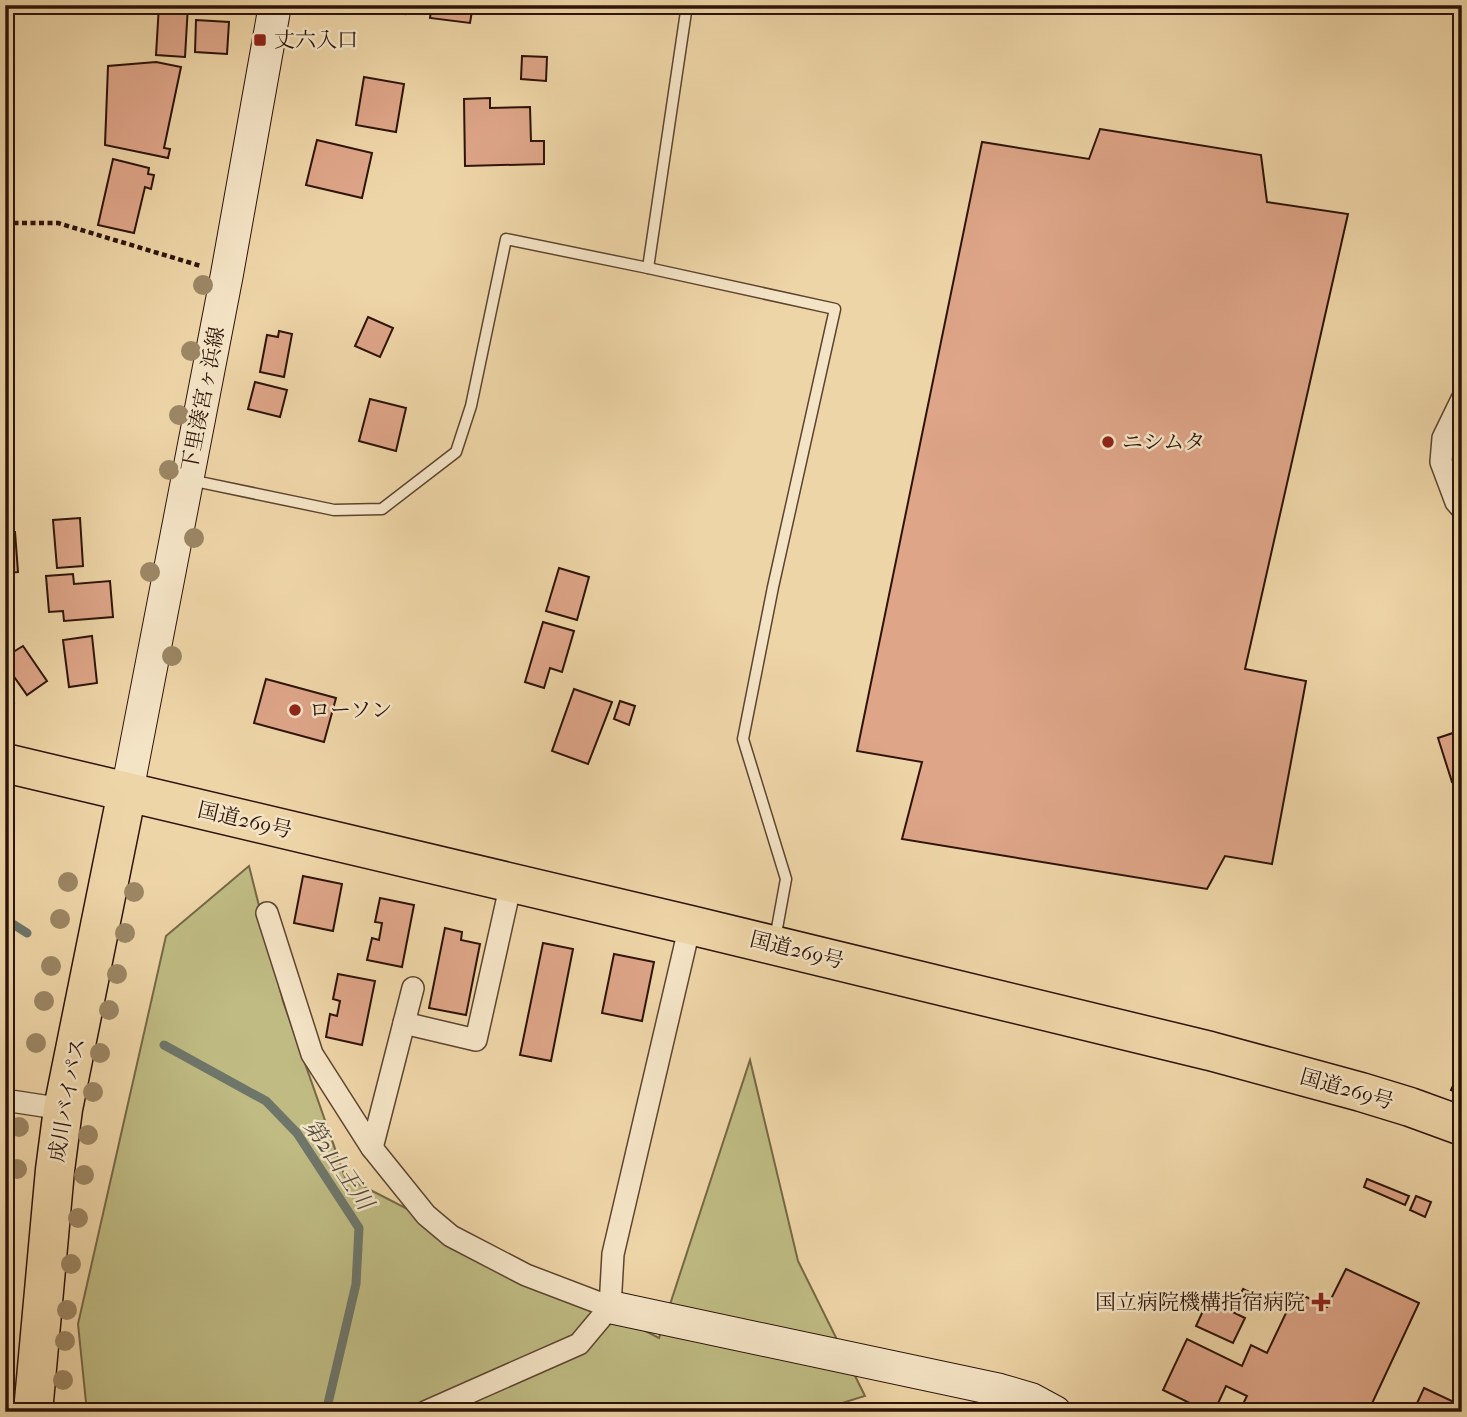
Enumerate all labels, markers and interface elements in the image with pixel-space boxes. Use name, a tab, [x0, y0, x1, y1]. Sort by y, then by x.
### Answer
place label: 丈六入口	[274, 28, 358, 52]
marker: 丈六入口	[252, 32, 268, 48]
street label: 下里湊宮ヶ浜線	[177, 325, 229, 473]
place label: ニシムタ	[1122, 430, 1205, 454]
marker: ニシムタ	[1100, 434, 1116, 450]
place label: ローソン	[309, 698, 392, 722]
marker: ローソン	[287, 702, 303, 718]
street label: 国道269号	[195, 797, 295, 843]
street label: 国道269号	[747, 927, 847, 973]
street label: 成川バイパス	[44, 1036, 90, 1164]
street label: 国道269号	[1297, 1064, 1397, 1114]
water label: 第2山王川	[298, 1114, 380, 1217]
place label: 国立病院機構指宿病院	[1095, 1290, 1305, 1314]
marker: 国立病院機構指宿病院	[1311, 1292, 1331, 1312]

